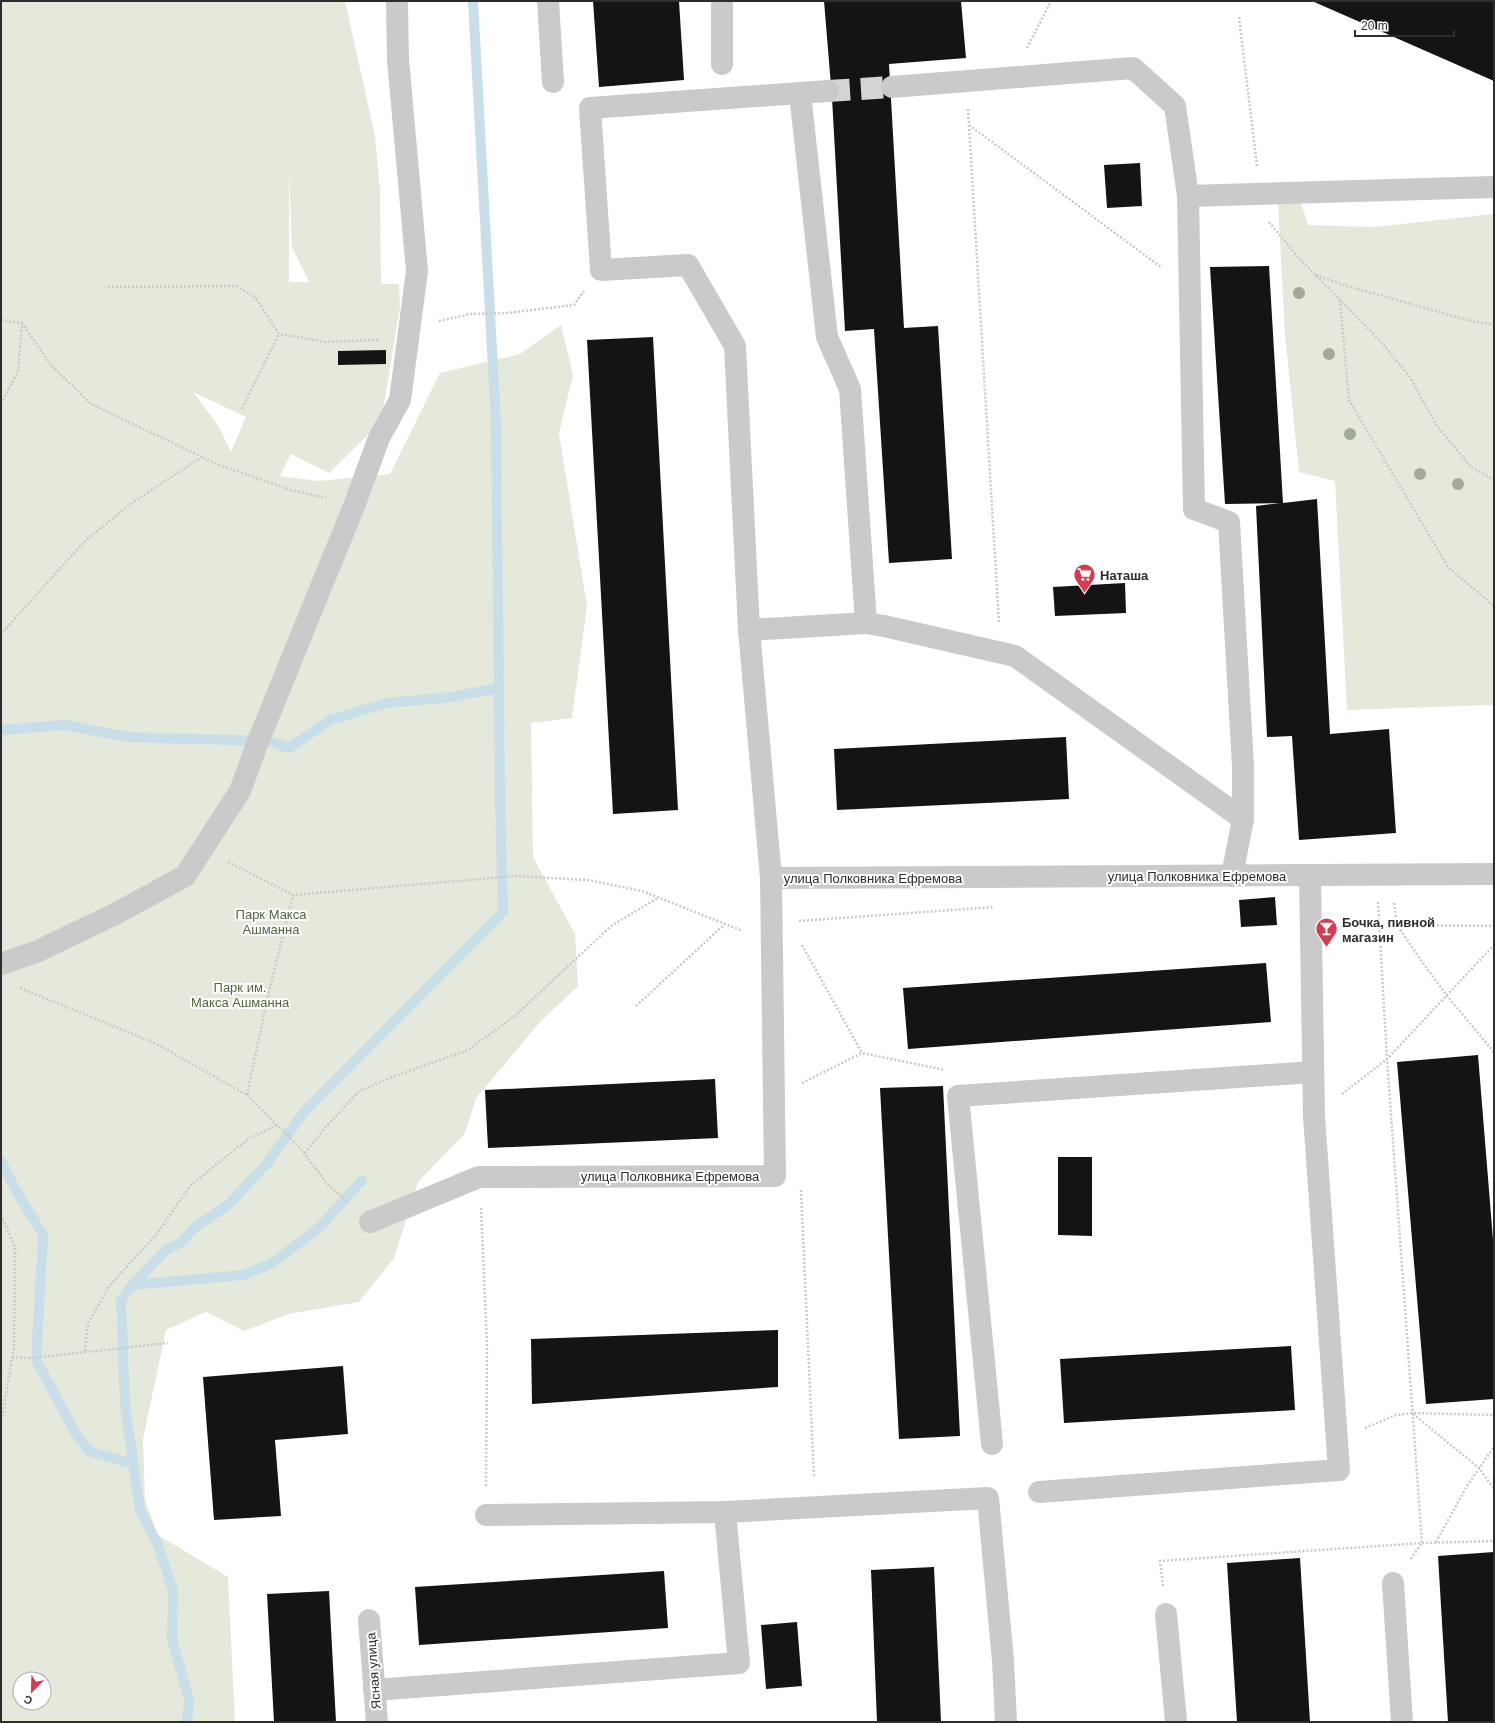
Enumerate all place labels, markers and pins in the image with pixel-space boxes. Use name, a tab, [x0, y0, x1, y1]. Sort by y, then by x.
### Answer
supermarket icon: Наташа	[1071, 562, 1097, 595]
place label: Наташа	[1100, 568, 1149, 583]
place label: Бочка, пивной магазин	[1342, 915, 1435, 945]
bar icon: Бочка, пивной магазин	[1314, 916, 1340, 949]

